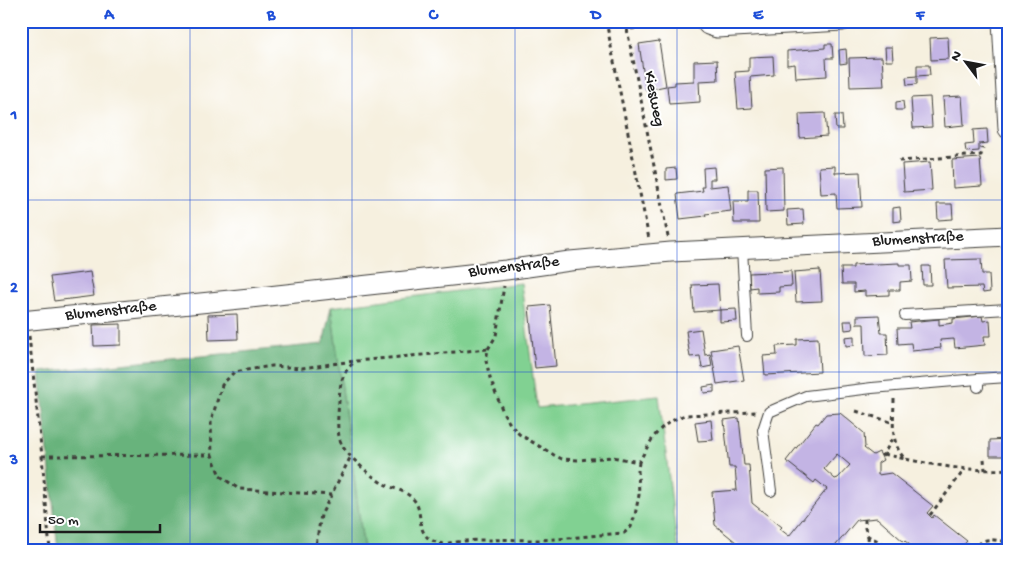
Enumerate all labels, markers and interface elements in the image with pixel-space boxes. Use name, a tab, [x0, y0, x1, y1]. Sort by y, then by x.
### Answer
text: A	[103, 7, 115, 26]
text: B	[266, 7, 276, 26]
text: C	[428, 7, 439, 26]
text: D	[589, 7, 602, 26]
text: E	[753, 7, 764, 26]
text: F	[915, 7, 926, 26]
north arrow	[942, 38, 992, 88]
text: N	[947, 48, 967, 65]
street label: Kiesweg	[638, 70, 668, 128]
text: 1	[10, 107, 17, 126]
street label: Blumenstraße	[871, 228, 965, 252]
street label: Blumenstraße	[466, 253, 561, 283]
text: 2	[10, 280, 18, 299]
street label: Blumenstraße	[64, 298, 158, 326]
text: 3	[9, 452, 18, 471]
scale bar	[40, 502, 160, 534]
text: 50 m	[48, 512, 79, 530]

